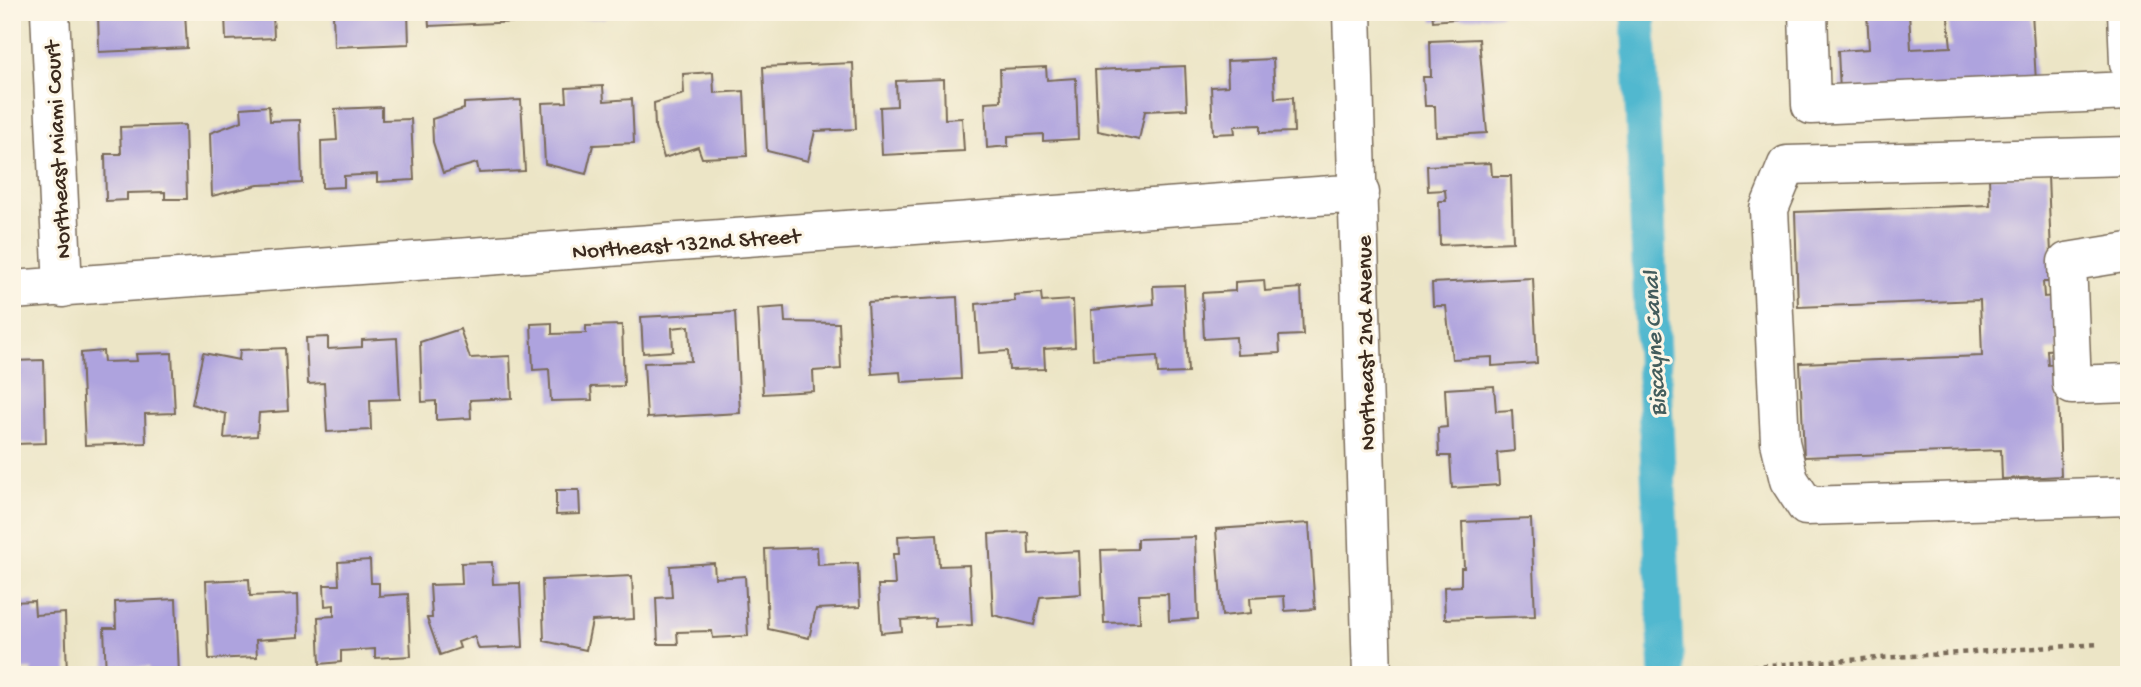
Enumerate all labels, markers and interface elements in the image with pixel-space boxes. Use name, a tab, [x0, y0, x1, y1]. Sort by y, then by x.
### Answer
street label: Northeast Miami Court	[40, 39, 79, 259]
street label: Northeast 132nd Street	[571, 224, 803, 267]
street label: Northeast 2nd Avenue	[1352, 234, 1383, 451]
water label: Biscayne Canal	[1638, 269, 1675, 417]

